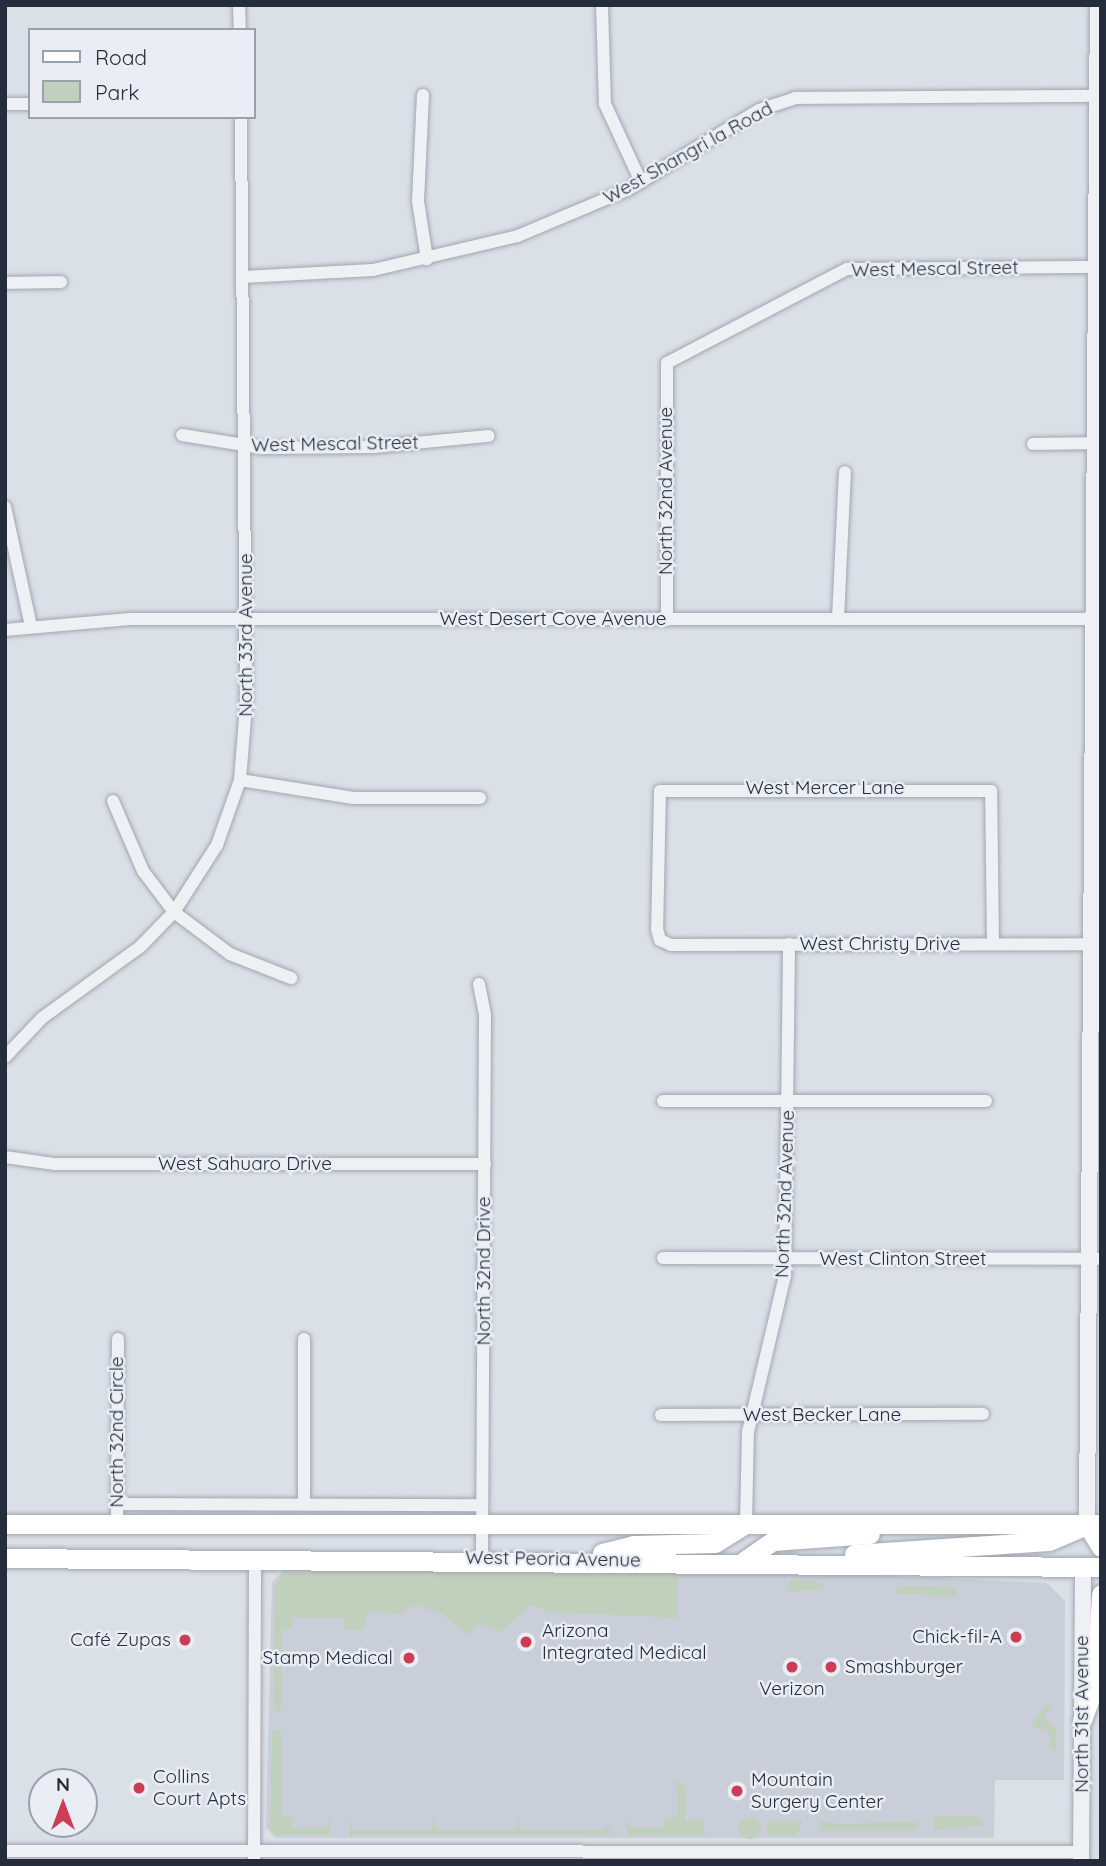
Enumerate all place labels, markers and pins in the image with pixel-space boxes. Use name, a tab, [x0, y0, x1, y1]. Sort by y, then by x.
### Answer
place label: Arizona Integrated Medical	[542, 1620, 707, 1664]
place label: Chick-fil-A	[912, 1626, 1002, 1648]
place label: Café Zupas	[70, 1629, 171, 1651]
marker: Chick-fil-A	[1008, 1629, 1024, 1645]
marker: Café Zupas	[177, 1632, 193, 1648]
marker: Arizona Integrated Medical	[516, 1632, 536, 1652]
place label: Stamp Medical	[263, 1647, 393, 1669]
marker: Stamp Medical	[399, 1648, 419, 1668]
place label: Smashburger	[845, 1656, 963, 1678]
marker: Verizon	[784, 1659, 800, 1675]
marker: Smashburger	[823, 1659, 839, 1675]
place label: Verizon	[759, 1678, 825, 1700]
place label: Collins Court Apts	[153, 1766, 246, 1810]
place label: Mountain Surgery Center	[751, 1769, 884, 1813]
marker: Collins Court Apts	[131, 1780, 147, 1796]
marker: Mountain Surgery Center	[729, 1783, 745, 1799]

